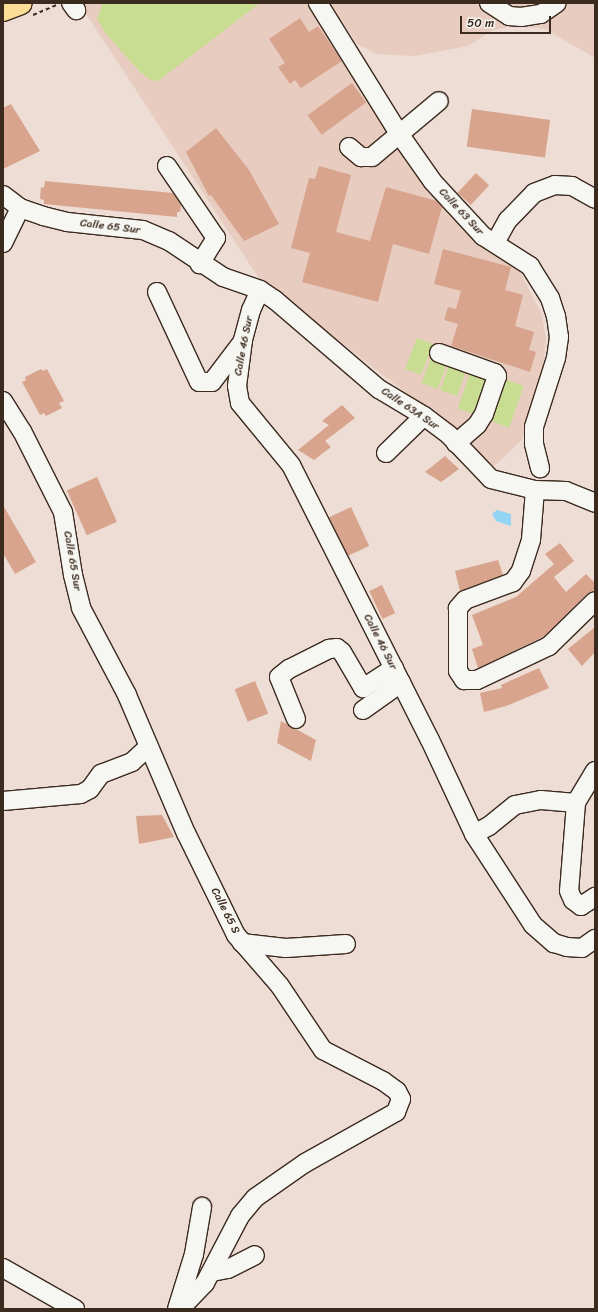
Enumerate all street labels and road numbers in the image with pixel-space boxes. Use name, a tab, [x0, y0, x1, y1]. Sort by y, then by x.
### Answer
street label: Calle 63 Sur	[436, 186, 486, 238]
street label: Calle 65 Sur	[79, 217, 141, 237]
street label: Calle 46 Sur	[232, 315, 256, 377]
street label: Calle 63A Sur	[379, 385, 441, 433]
street label: Calle 65 Sur	[60, 530, 84, 592]
street label: Calle 46 Sur	[360, 612, 400, 672]
street label: Calle 65 S	[208, 886, 242, 936]

